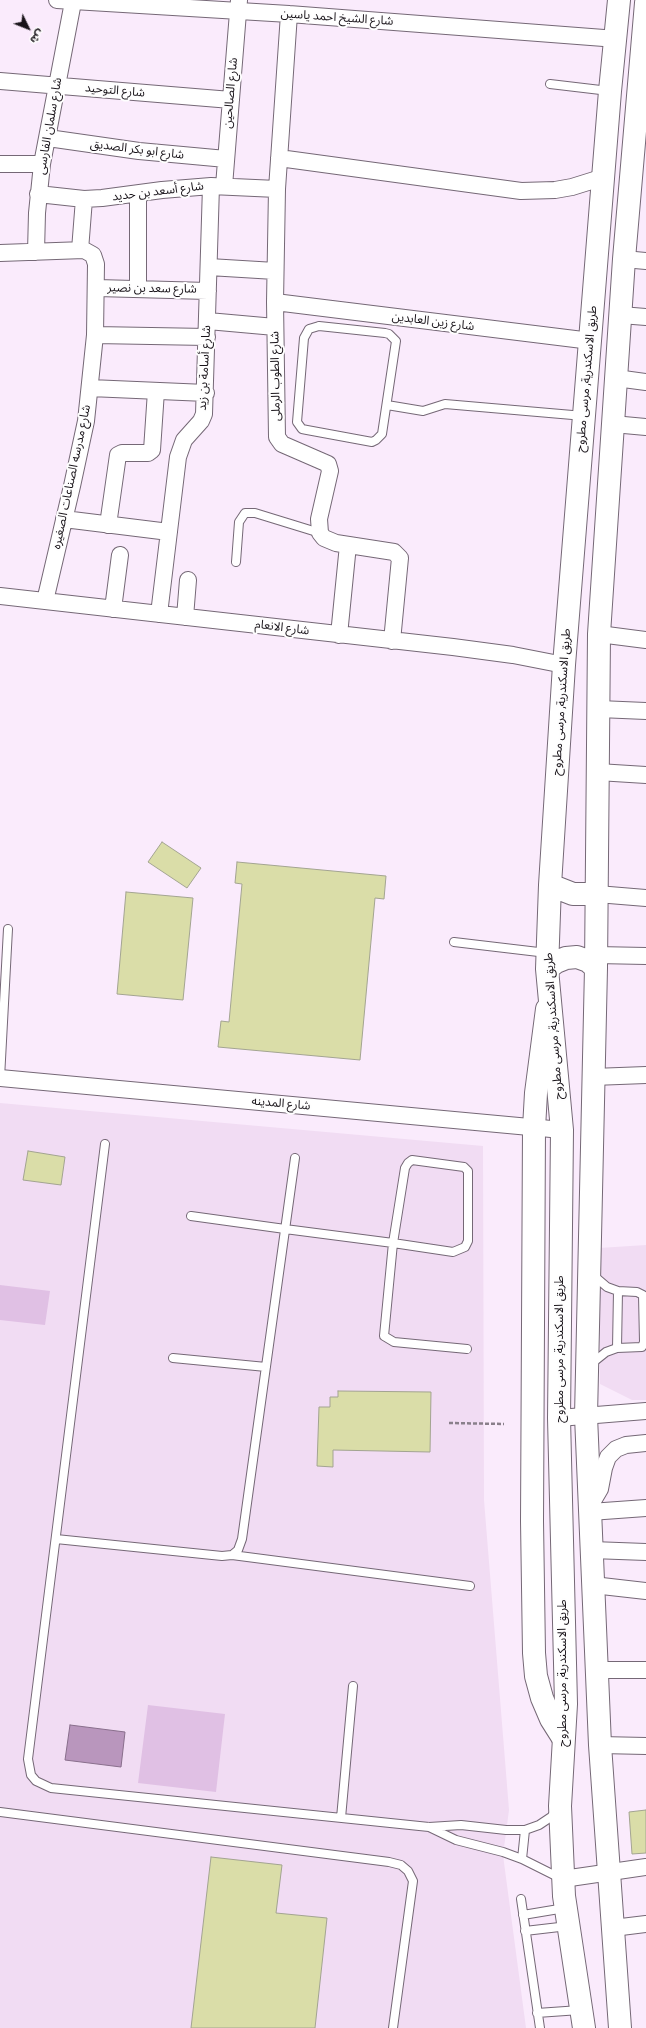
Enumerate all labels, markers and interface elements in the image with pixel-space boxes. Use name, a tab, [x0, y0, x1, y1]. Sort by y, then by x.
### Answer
street label: شارع الشيخ احمد ياسين	[280, 7, 394, 29]
north arrow	[8, 8, 48, 48]
text: ش	[27, 27, 47, 46]
street label: شارع الصالحين	[221, 57, 241, 129]
street label: شارع سلمان الفارسى	[34, 76, 66, 176]
street label: شارع التوحيد	[84, 81, 146, 101]
street label: شارع ابو بكر الصديق	[89, 137, 185, 163]
street label: شارع أسعد بن حديد	[112, 179, 204, 205]
street label: شارع سعد بن نصير	[107, 281, 197, 297]
street label: طريق الاسكندرية, مرسى مطروح	[573, 305, 601, 453]
street label: شارع زين العابدين	[391, 310, 475, 334]
street label: شارع أسامة بن زيد	[196, 325, 214, 411]
street label: شارع الطوب الرملى	[268, 331, 284, 421]
street label: شارع مدرسه الصناعات الصغيره	[50, 403, 94, 551]
street label: شارع الانعام	[254, 618, 310, 638]
street label: طريق الاسكندرية, مرسى مطروح	[550, 628, 574, 776]
street label: طريق الاسكندرية, مرسى مطروح	[542, 952, 566, 1100]
street label: شارع المدينه	[251, 1094, 311, 1114]
street label: طريق الاسكندرية, مرسى مطروح	[553, 1275, 567, 1423]
street label: طريق الاسكندرية, مرسى مطروح	[556, 1599, 570, 1747]

